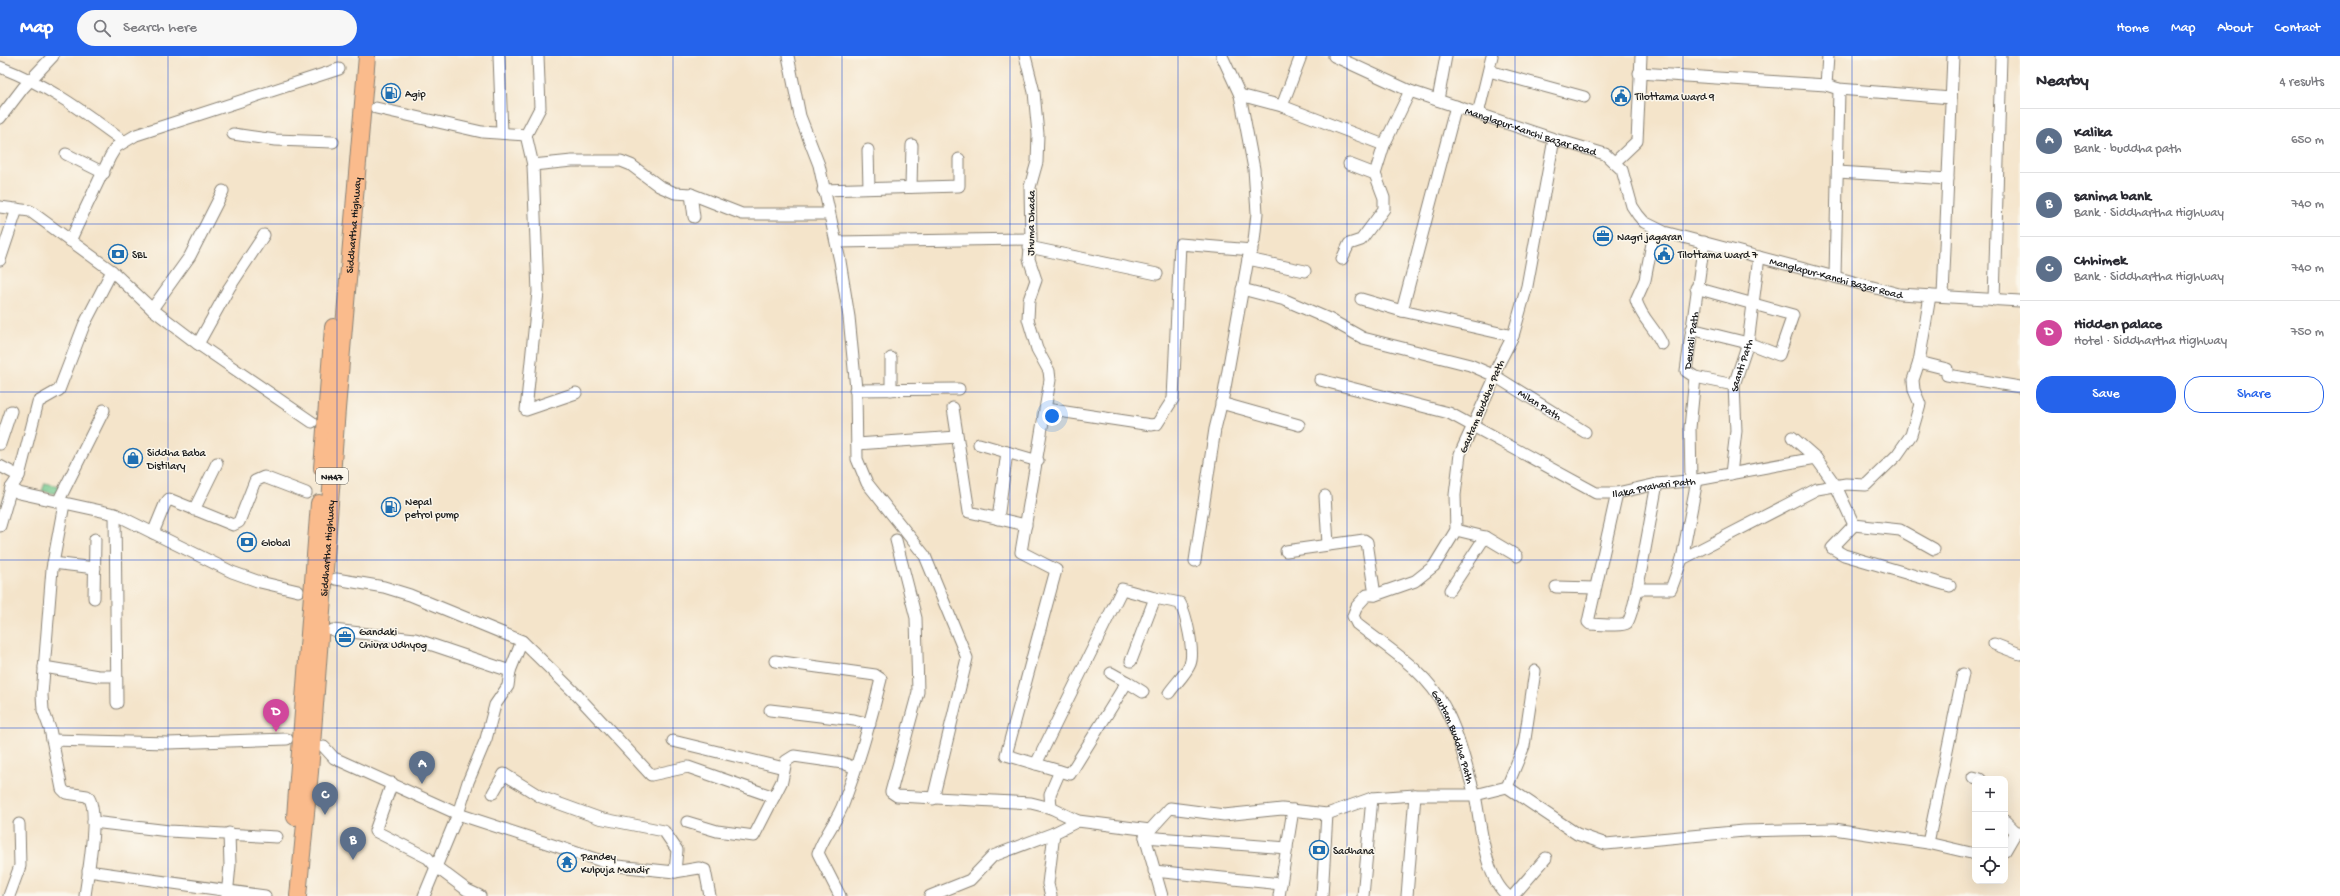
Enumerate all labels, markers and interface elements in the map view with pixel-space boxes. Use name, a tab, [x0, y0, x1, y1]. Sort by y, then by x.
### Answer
search box	[77, 10, 357, 46]
text: Map	[20, 17, 53, 40]
icon: search	[91, 17, 113, 39]
text: Search here	[123, 19, 197, 37]
text: Home	[2117, 20, 2149, 37]
text: Map	[2171, 20, 2195, 37]
text: About	[2217, 20, 2253, 37]
text: Contact	[2275, 20, 2320, 37]
text: Nearby	[2036, 72, 2089, 92]
text: 4 results	[2280, 75, 2324, 90]
fuel station icon: Agip	[380, 82, 402, 104]
public building icon: Tilottama ward 9	[1610, 85, 1632, 107]
place label: Agip	[405, 89, 426, 101]
place label: Tilottama ward 9	[1634, 92, 1715, 104]
street label: Manglapur-Kanchi Bazar Road	[1463, 106, 1599, 160]
text: Kalika	[2074, 124, 2112, 142]
text: A	[2045, 133, 2053, 148]
text: 650 m	[2291, 133, 2324, 148]
text: Bank · buddha path	[2074, 142, 2181, 157]
street label: Siddhartha Highway	[345, 176, 365, 274]
text: sanima bank	[2074, 188, 2151, 206]
street label: Jhuma Dhada	[1025, 189, 1039, 256]
text: B	[2046, 197, 2052, 212]
text: 740 m	[2291, 197, 2324, 212]
text: Bank · Siddhartha Highway	[2074, 206, 2224, 221]
office icon: Nagri jagaran	[1592, 225, 1614, 247]
place label: Nagri jagaran	[1617, 232, 1683, 244]
bank icon: SBL	[107, 243, 129, 265]
public building icon: Tilottama ward 7	[1653, 243, 1675, 265]
place label: SBL	[132, 250, 148, 262]
place label: Tilottama ward 7	[1677, 250, 1758, 262]
text: Chhimek	[2074, 252, 2127, 270]
street label: Manglapur-Kanchi Bazar Road	[1768, 256, 1905, 302]
text: C	[2045, 261, 2053, 276]
text: 740 m	[2291, 261, 2324, 276]
text: Bank · Siddhartha Highway	[2074, 270, 2224, 285]
street label: Deurali Path	[1682, 311, 1702, 371]
text: Hidden palace	[2074, 316, 2162, 334]
text: D	[2045, 325, 2053, 340]
text: 750 m	[2291, 325, 2324, 340]
text: Hotel · Siddhartha Highway	[2074, 334, 2227, 349]
street label: Saanti Path	[1730, 339, 1756, 392]
street label: Gautam Buddha Path	[1458, 358, 1508, 455]
button: Save	[2036, 376, 2176, 413]
button: Share	[2184, 376, 2324, 413]
street label: Milan Path	[1515, 388, 1563, 424]
your location	[1042, 406, 1062, 426]
shop icon: Siddha Baba Distilary	[122, 447, 144, 469]
place label: Siddha Baba Distilary	[146, 448, 207, 473]
road number: NH47	[316, 468, 348, 484]
street label: Ilaka Prahari Path	[1612, 476, 1696, 501]
fuel station icon: Nepal petrol pump	[380, 496, 402, 518]
place label: Nepal petrol pump	[404, 497, 460, 522]
street label: Siddhartha Highway	[319, 499, 338, 597]
bank icon: Global	[236, 531, 258, 553]
place label: Global	[261, 538, 291, 550]
office icon: Gandaki Chiura Udhyog	[334, 626, 356, 648]
place label: Gandaki Chiura Udhyog	[359, 627, 427, 652]
street label: Gautam Buddha Path	[1428, 688, 1475, 785]
pin: D	[263, 699, 289, 732]
pin: A	[409, 751, 435, 784]
map controls	[1972, 776, 2008, 884]
button: +	[1972, 776, 2008, 812]
pin: C	[312, 782, 338, 815]
button: −	[1972, 812, 2008, 848]
pin: B	[340, 827, 366, 860]
bank icon: Sadhana	[1308, 839, 1330, 861]
place label: Sadhana	[1333, 846, 1375, 858]
button: locate	[1972, 848, 2008, 884]
temple icon: Pandey Kulpuja Mandir	[556, 851, 578, 873]
place label: Pandey Kulpuja Mandir	[580, 852, 650, 877]

